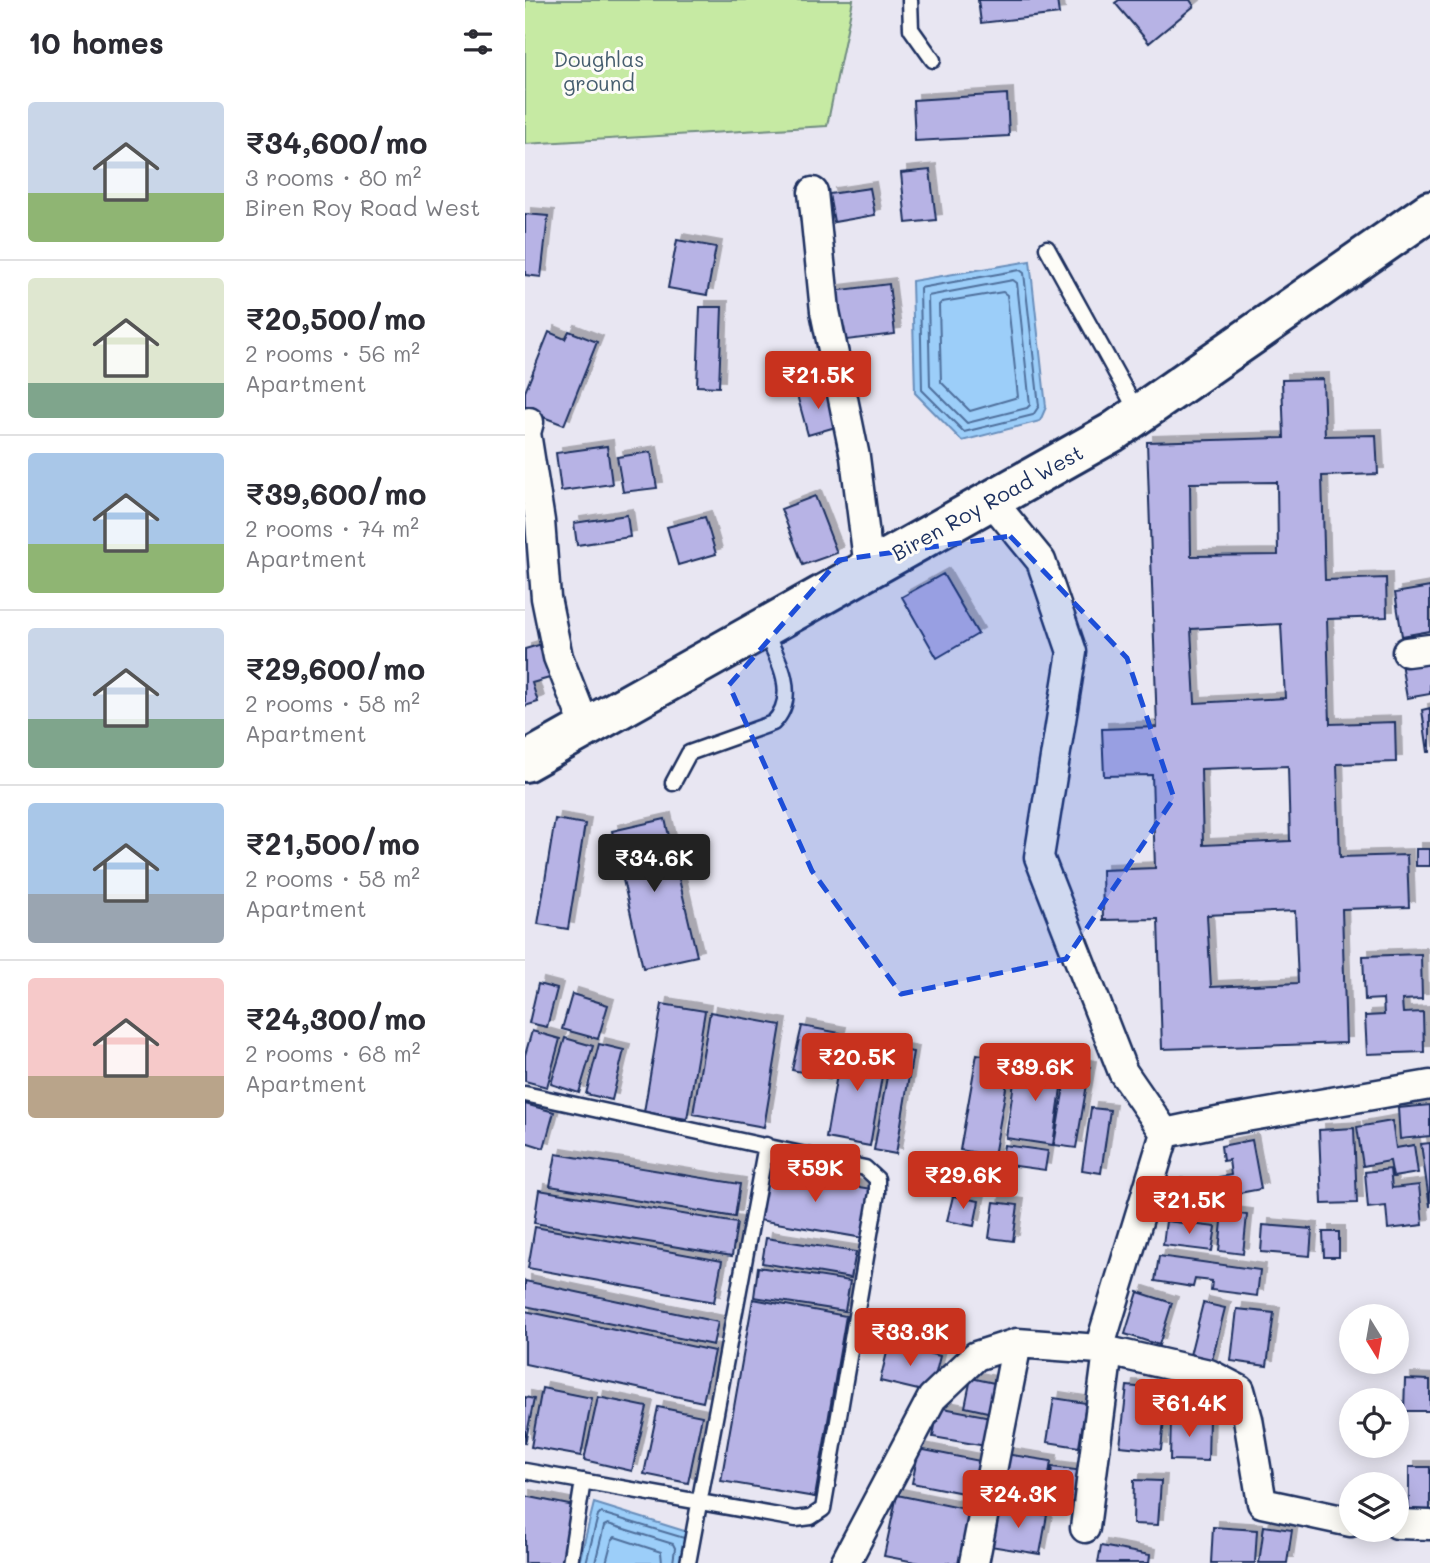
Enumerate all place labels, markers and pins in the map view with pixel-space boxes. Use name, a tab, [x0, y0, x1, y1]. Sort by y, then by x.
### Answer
pin: ₹21.5K	[761, 352, 875, 411]
pin: ₹34.6K	[597, 834, 711, 894]
pin: ₹20.5K	[800, 1034, 914, 1093]
pin: ₹39.6K	[978, 1044, 1092, 1103]
pin: ₹59K	[774, 1144, 856, 1204]
pin: ₹29.6K	[906, 1152, 1020, 1211]
pin: ₹21.5K	[1132, 1176, 1246, 1236]
pin: ₹33.3K	[853, 1308, 967, 1368]
pin: ₹61.4K	[1132, 1380, 1246, 1439]
pin: ₹24.3K	[961, 1470, 1075, 1530]

